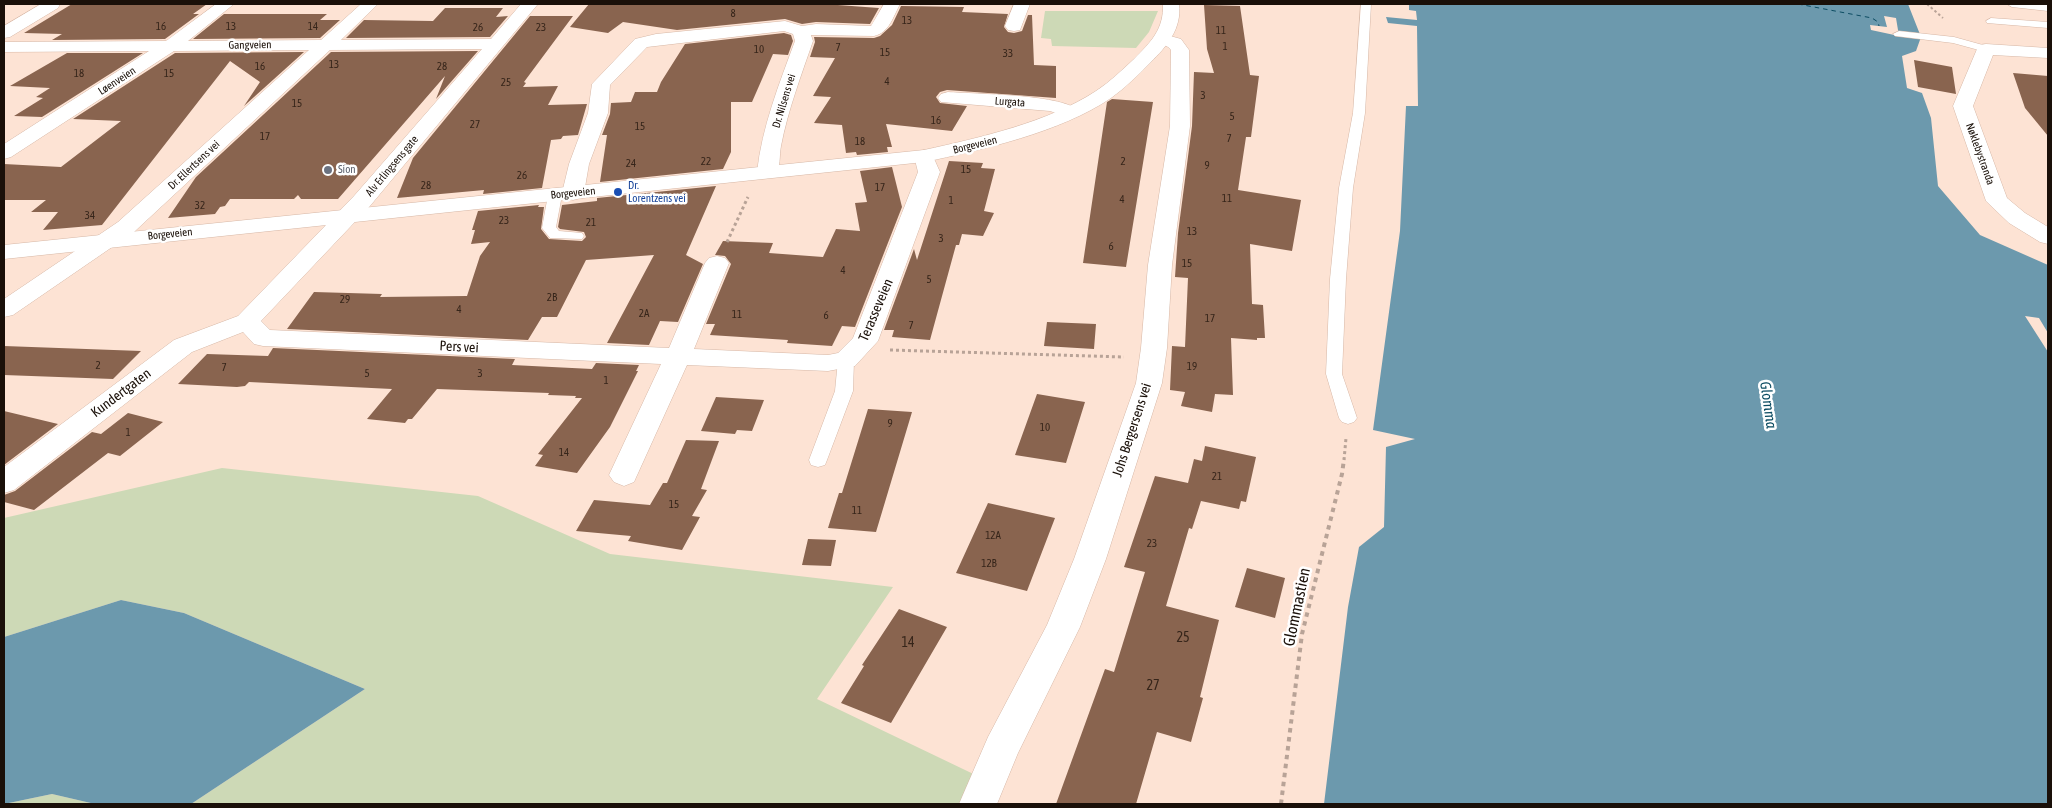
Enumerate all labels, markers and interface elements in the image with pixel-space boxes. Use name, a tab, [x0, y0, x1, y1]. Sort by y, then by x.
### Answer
house number: 8	[730, 7, 736, 21]
house number: 13	[902, 14, 912, 28]
house number: 16	[156, 20, 166, 34]
house number: 13	[226, 20, 236, 34]
house number: 14	[308, 20, 318, 34]
house number: 26	[473, 21, 483, 35]
house number: 23	[536, 21, 546, 35]
house number: 11	[1216, 24, 1226, 38]
street label: Gangveien	[228, 38, 272, 52]
house number: 1	[1222, 40, 1228, 54]
house number: 7	[835, 41, 841, 55]
house number: 10	[754, 43, 764, 57]
house number: 15	[880, 46, 890, 60]
house number: 33	[1003, 47, 1013, 61]
house number: 13	[329, 58, 339, 72]
house number: 16	[255, 60, 265, 74]
house number: 28	[437, 60, 447, 74]
street label: Løenveien	[96, 64, 138, 98]
house number: 18	[74, 67, 84, 81]
house number: 15	[164, 67, 174, 81]
street label: Dr. Nilsens vei	[770, 72, 798, 130]
house number: 4	[884, 75, 890, 89]
house number: 25	[501, 76, 511, 90]
house number: 3	[1200, 89, 1206, 103]
street label: Lurgata	[994, 94, 1026, 110]
house number: 15	[292, 97, 302, 111]
house number: 5	[1229, 110, 1235, 124]
house number: 16	[931, 114, 941, 128]
house number: 27	[470, 118, 480, 132]
house number: 15	[635, 120, 645, 134]
street label: Nøklebystranda	[1963, 121, 1997, 187]
house number: 17	[260, 130, 270, 144]
house number: 7	[1226, 132, 1232, 146]
street label: Alv Erlingsens gate	[363, 133, 421, 199]
street label: Borgeveien	[952, 133, 998, 157]
house number: 18	[855, 135, 865, 149]
street label: Dr. Ellertsens vei	[165, 138, 223, 192]
house number: 22	[701, 155, 711, 169]
house number: 2	[1120, 155, 1126, 169]
house number: 24	[626, 157, 636, 171]
house number: 9	[1204, 159, 1210, 173]
place label: Sion	[338, 163, 356, 177]
house number: 15	[961, 163, 971, 177]
marker: Sion	[322, 164, 334, 176]
house number: 26	[517, 169, 527, 183]
house number: 28	[421, 179, 431, 193]
place label: Dr. Lorentzens vei	[628, 179, 686, 205]
house number: 17	[875, 181, 885, 195]
street label: Borgeveien	[550, 184, 596, 202]
marker: Dr. Lorentzens vei	[612, 186, 624, 198]
house number: 11	[1222, 192, 1232, 206]
house number: 4	[1119, 193, 1125, 207]
house number: 1	[948, 194, 954, 208]
house number: 32	[195, 199, 205, 213]
house number: 34	[85, 209, 95, 223]
house number: 23	[499, 214, 509, 228]
house number: 21	[586, 216, 596, 230]
street label: Borgeveien	[147, 225, 193, 243]
house number: 13	[1187, 225, 1197, 239]
house number: 3	[938, 232, 944, 246]
house number: 6	[1108, 240, 1114, 254]
house number: 15	[1182, 257, 1192, 271]
house number: 4	[840, 264, 846, 278]
house number: 5	[926, 273, 932, 287]
street label: Terasseveien	[855, 276, 897, 344]
house number: 2B	[547, 291, 557, 305]
house number: 29	[340, 293, 350, 307]
house number: 4	[456, 303, 462, 317]
house number: 2A	[639, 307, 649, 321]
house number: 11	[732, 308, 742, 322]
house number: 6	[823, 309, 829, 323]
house number: 17	[1205, 312, 1215, 326]
house number: 7	[908, 319, 914, 333]
street label: Pers vei	[439, 338, 479, 356]
house number: 2	[95, 359, 101, 373]
house number: 19	[1187, 360, 1197, 374]
house number: 7	[221, 361, 227, 375]
street label: Kundertgaten	[88, 365, 154, 421]
house number: 5	[364, 367, 370, 381]
house number: 3	[477, 367, 483, 381]
house number: 1	[603, 374, 609, 388]
water label: Glomma	[1756, 380, 1780, 430]
street label: Johs Bergersens vei	[1109, 381, 1155, 479]
house number: 9	[887, 417, 893, 431]
house number: 10	[1040, 421, 1050, 435]
house number: 1	[125, 426, 131, 440]
house number: 14	[559, 446, 569, 460]
house number: 21	[1212, 470, 1222, 484]
house number: 15	[669, 498, 679, 512]
house number: 11	[852, 504, 862, 518]
house number: 12A	[985, 529, 1001, 543]
house number: 23	[1147, 537, 1157, 551]
house number: 12B	[981, 557, 997, 571]
street label: Glommastien	[1279, 566, 1315, 648]
house number: 25	[1176, 630, 1190, 646]
house number: 14	[901, 635, 915, 651]
house number: 27	[1146, 678, 1160, 694]

